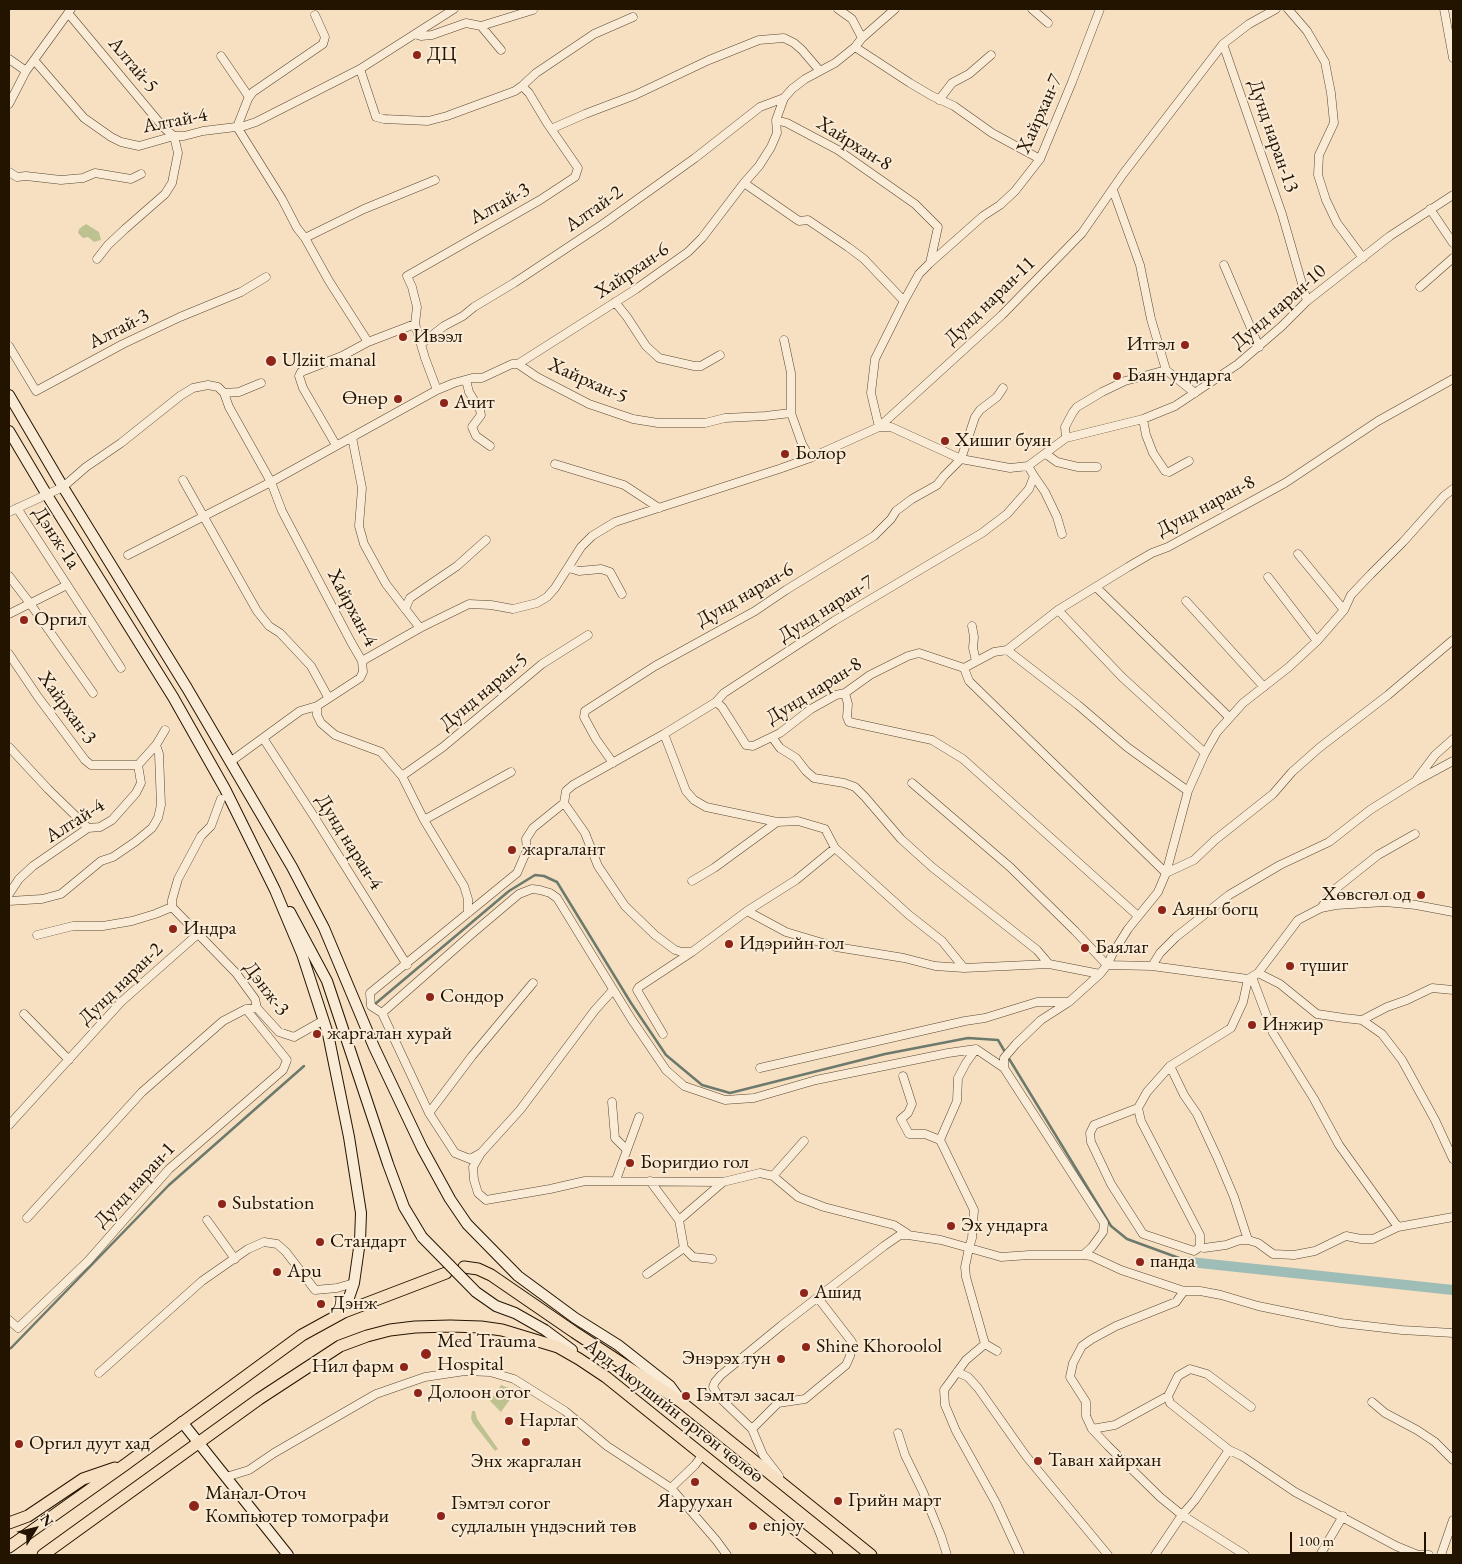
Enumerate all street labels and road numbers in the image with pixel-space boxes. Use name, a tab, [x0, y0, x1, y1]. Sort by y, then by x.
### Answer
street label: Алтай-5	[103, 32, 163, 98]
street label: Хайрхан-7	[1012, 71, 1068, 157]
street label: Дунд наран-13	[1242, 76, 1304, 196]
street label: Алтай-4	[141, 103, 209, 139]
street label: Хайрхан-8	[812, 112, 896, 176]
street label: Алтай-3	[466, 178, 534, 230]
street label: Алтай-2	[560, 180, 628, 238]
street label: Хайрхан-6	[590, 238, 674, 304]
street label: Дунд наран-11	[939, 251, 1041, 351]
street label: Дунд наран-10	[1227, 259, 1331, 355]
street label: Алтай-3	[84, 303, 154, 355]
street label: Хайрхан-5	[545, 353, 631, 409]
street label: Дунд наран-8	[1153, 470, 1259, 542]
street label: Дэнж-1а	[27, 502, 85, 574]
street label: Дунд наран-6	[692, 558, 798, 632]
street label: Хайрхан-4	[322, 565, 382, 651]
street label: Дунд наран-7	[774, 570, 878, 648]
street label: Дунд наран-5	[435, 648, 533, 736]
street label: Дунд наран-8	[762, 652, 866, 730]
street label: Хайрхан-3	[33, 667, 101, 749]
street label: Дунд наран-4	[310, 790, 388, 894]
street label: Алтай-4	[41, 794, 109, 848]
street label: Дунд наран-2	[74, 938, 168, 1030]
street label: Дэнж-3	[238, 957, 294, 1021]
street label: Дунд наран-1	[89, 1137, 181, 1233]
street label: Ард Аюушийн өргөн чөлөө	[580, 1334, 768, 1488]

